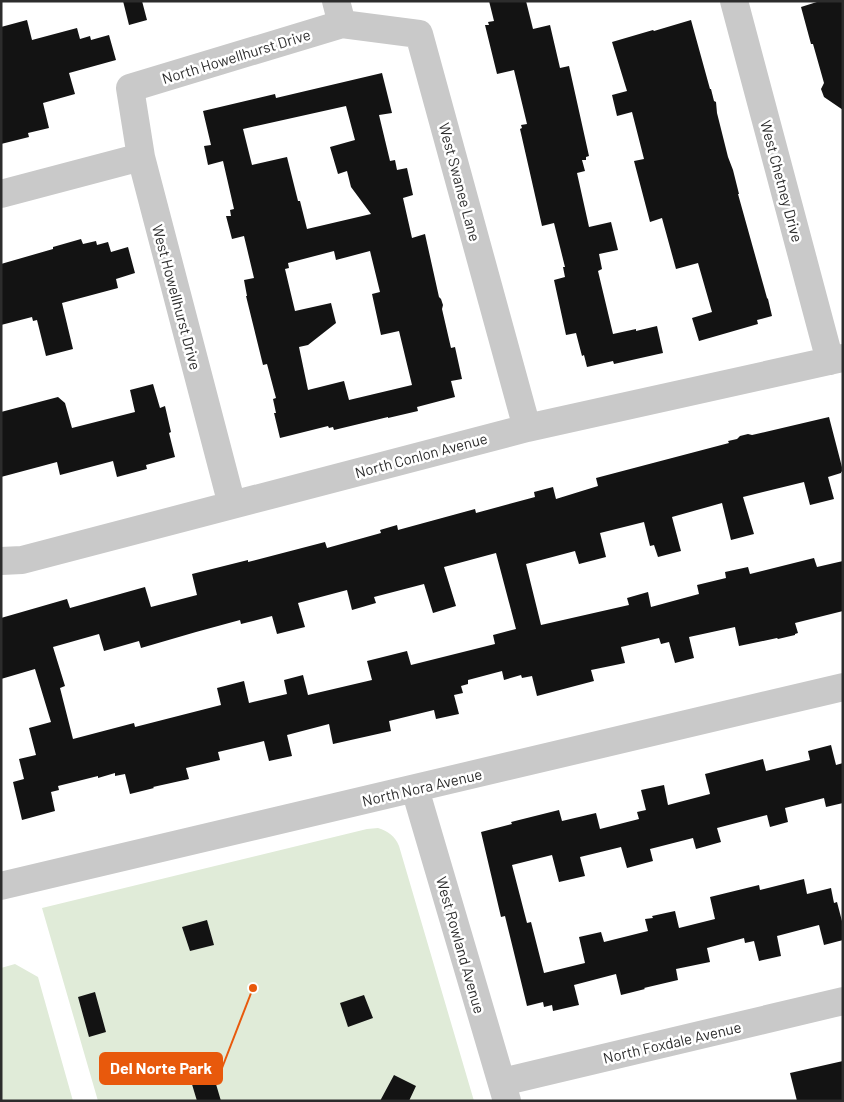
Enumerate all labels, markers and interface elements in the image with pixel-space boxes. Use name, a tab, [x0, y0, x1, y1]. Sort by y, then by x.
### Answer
street label: North Howellhurst Drive	[160, 25, 312, 87]
street label: West Chetney Drive	[757, 118, 807, 244]
street label: West Swanee Lane	[435, 121, 485, 243]
street label: West Howellhurst Drive	[149, 222, 205, 372]
street label: North Conlon Avenue	[353, 429, 489, 481]
street label: North Nora Avenue	[360, 764, 484, 810]
street label: West Rowland Avenue	[433, 874, 489, 1016]
street label: North Foxdale Avenue	[601, 1017, 743, 1067]
callout: Del Norte Park	[100, 1053, 222, 1084]
text: Del Norte Park	[110, 1058, 212, 1077]

